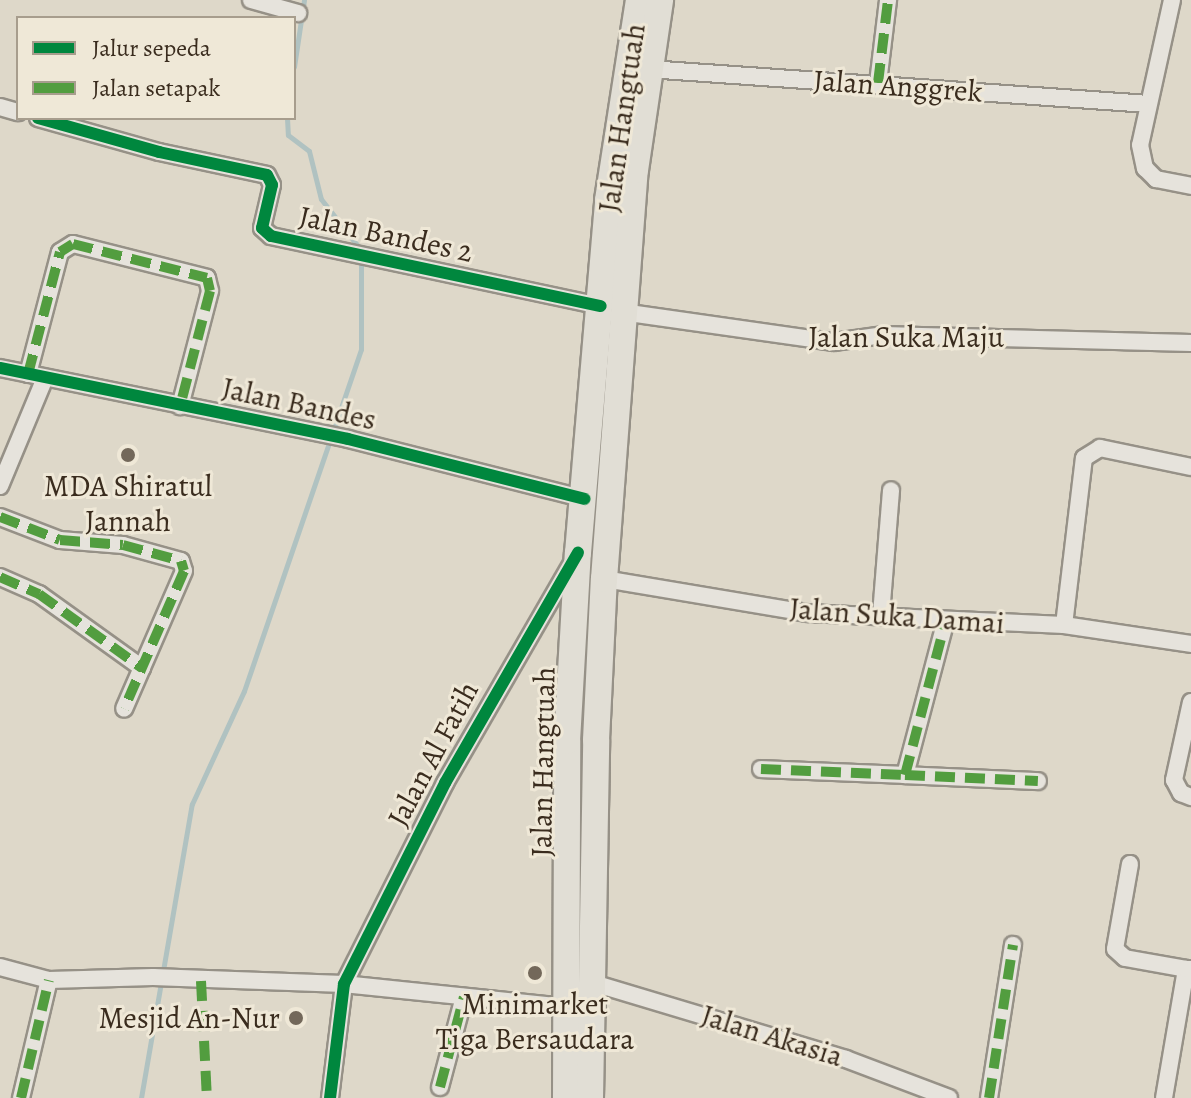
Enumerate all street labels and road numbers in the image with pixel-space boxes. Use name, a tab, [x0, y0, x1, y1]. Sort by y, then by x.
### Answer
street label: Jalan Hangtuah	[591, 21, 653, 215]
street label: Jalan Anggrek	[812, 62, 984, 110]
street label: Jalan Bandes 2	[296, 198, 476, 270]
street label: Jalan Suka Maju	[808, 319, 1004, 355]
street label: Jalan Bandes	[219, 370, 379, 438]
street label: Jalan Suka Damai	[788, 591, 1006, 641]
street label: Jalan Hangtuah	[523, 667, 563, 857]
street label: Jalan Al Fatih	[380, 675, 486, 833]
street label: Jalan Akasia	[697, 997, 847, 1075]

